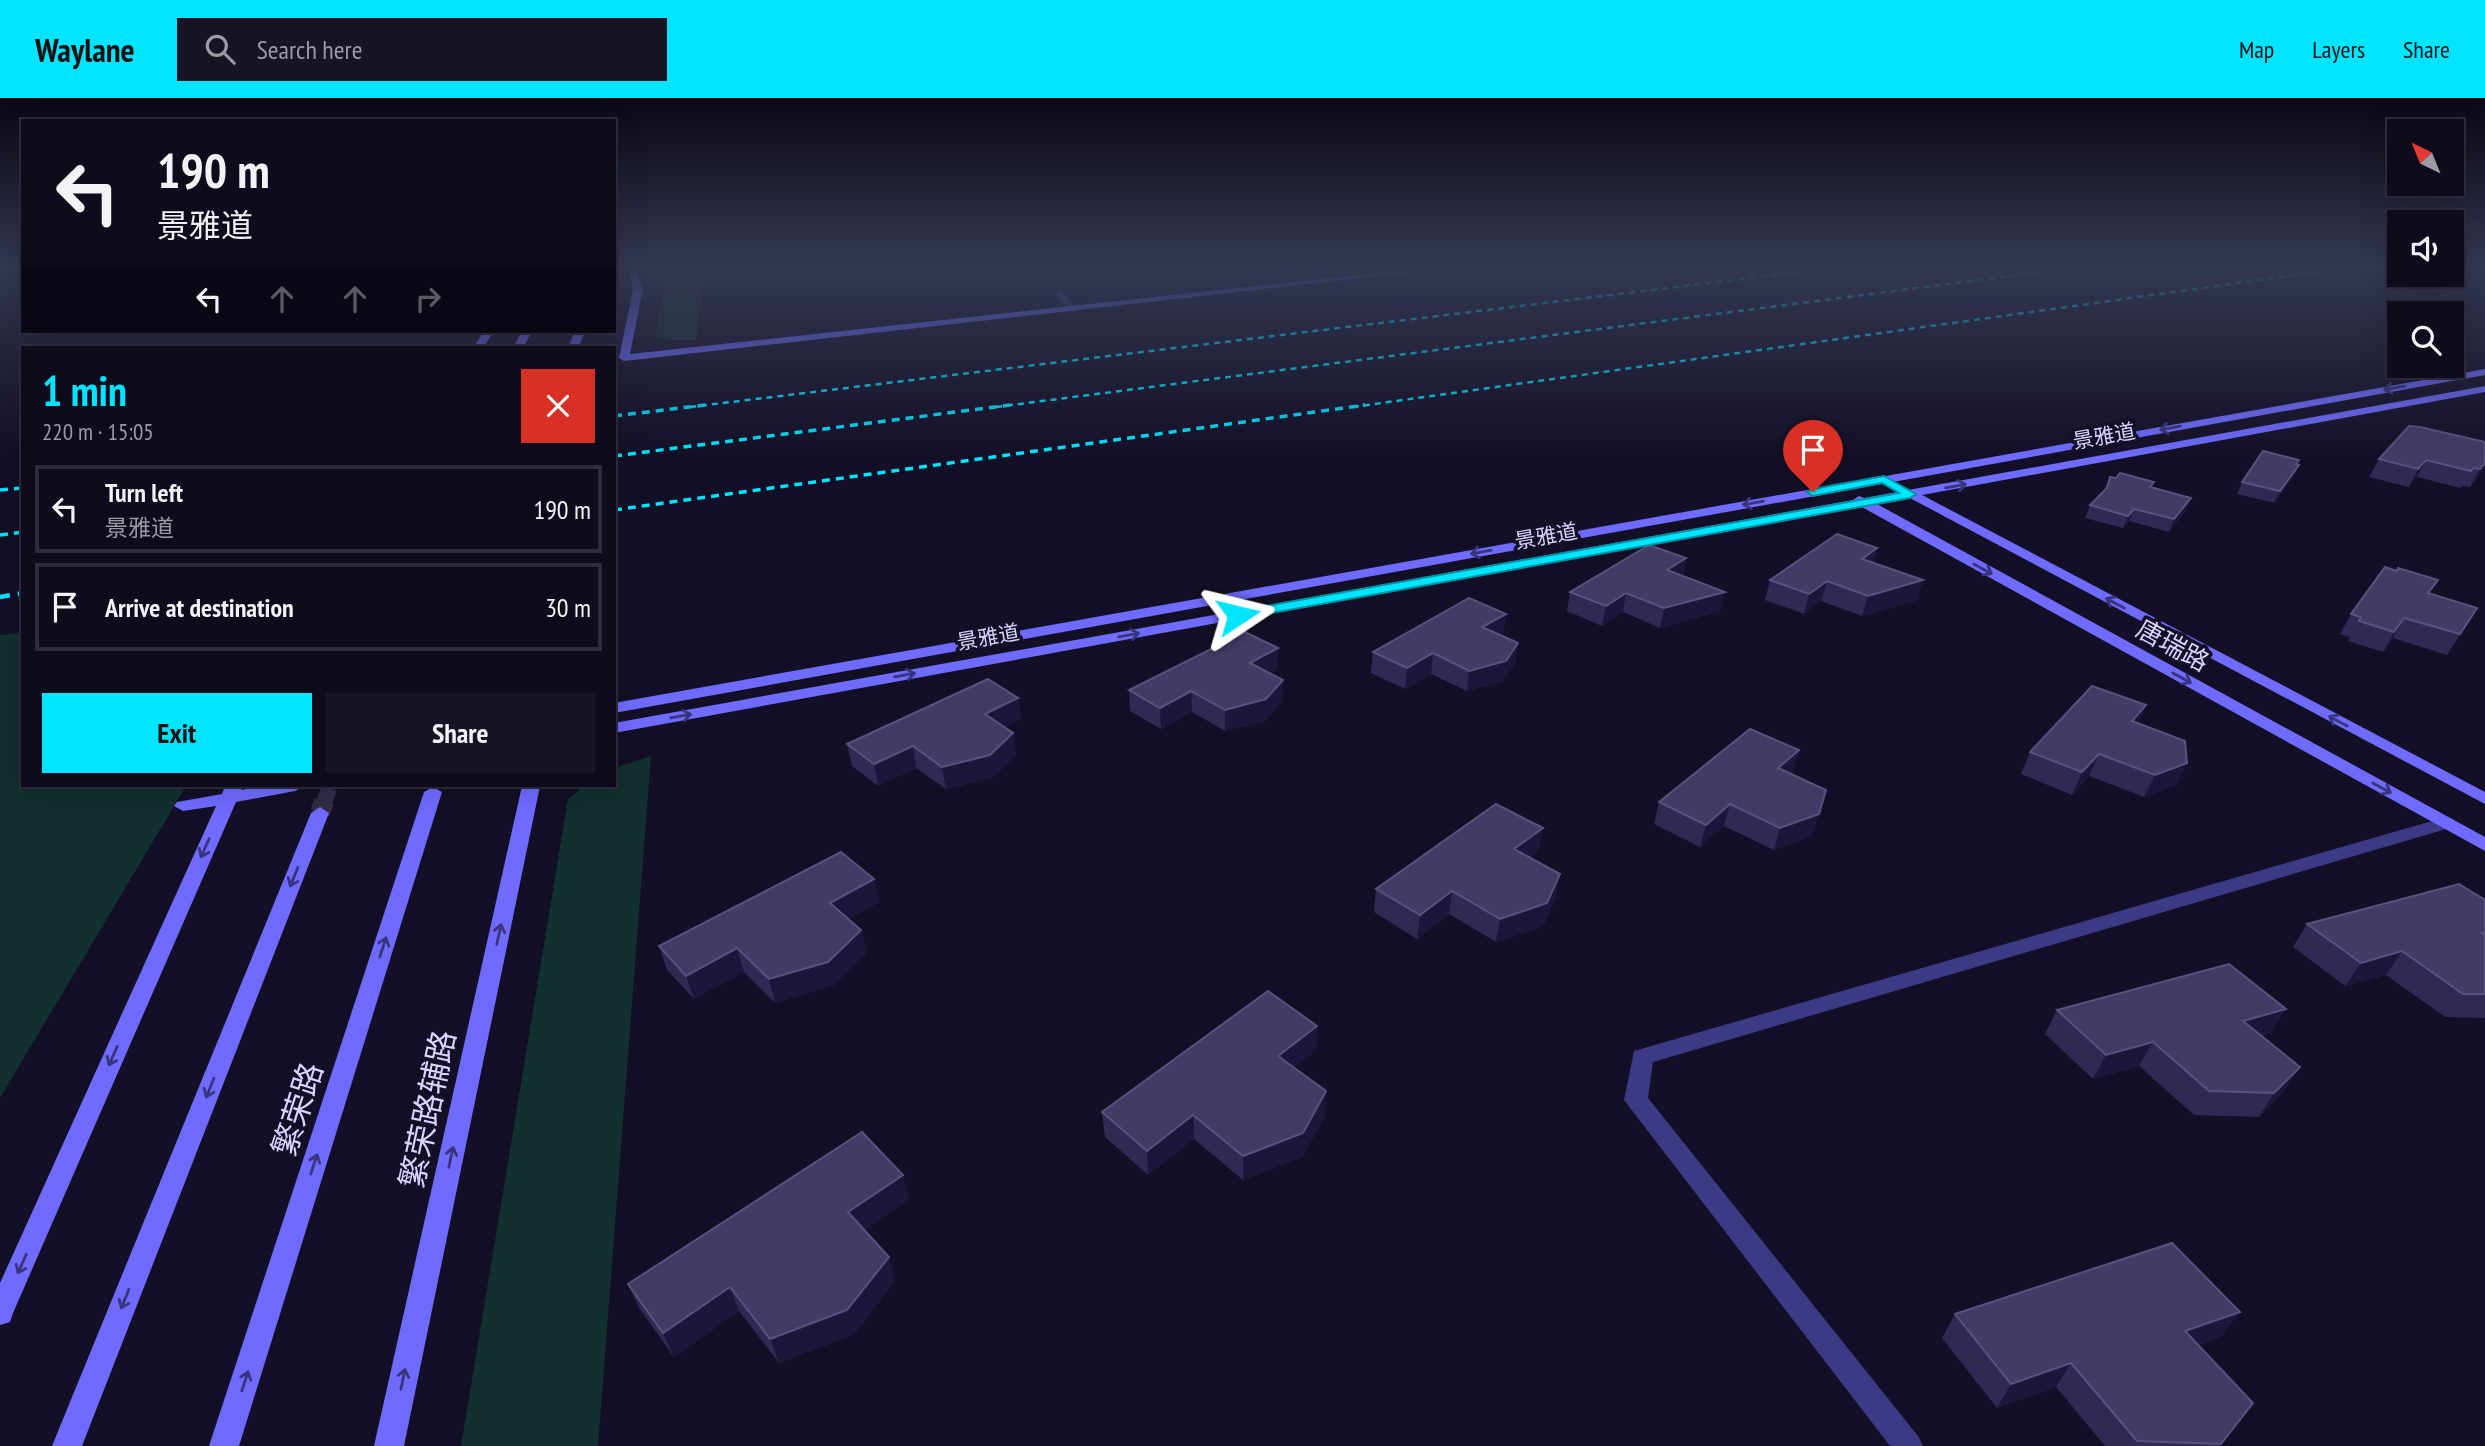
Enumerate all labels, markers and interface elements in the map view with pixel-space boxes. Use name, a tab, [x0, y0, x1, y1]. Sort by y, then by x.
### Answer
search box	[177, 18, 667, 81]
text: Waylane	[35, 28, 135, 71]
icon: search	[201, 30, 239, 68]
text: Search here	[257, 33, 362, 66]
text: Map	[2239, 34, 2274, 65]
text: Layers	[2312, 34, 2365, 65]
text: Share	[2403, 34, 2450, 65]
north arrow	[2387, 119, 2464, 196]
map controls	[2387, 119, 2464, 378]
text: 190 m	[157, 138, 270, 202]
icon: left	[42, 147, 133, 238]
text: 景雅道	[157, 204, 253, 246]
button: sound	[2387, 210, 2464, 287]
icon: left	[190, 280, 228, 318]
icon: ahead	[263, 280, 301, 318]
icon: ahead	[336, 280, 374, 318]
icon: right	[409, 280, 447, 318]
button: search	[2387, 301, 2464, 378]
text: 1 min	[42, 363, 127, 418]
button: close	[521, 369, 595, 443]
one-way arrow	[2383, 382, 2406, 395]
text: 220 m · 15:05	[42, 417, 154, 446]
street label: 景雅道	[2071, 417, 2137, 455]
pin	[1783, 420, 1843, 492]
one-way arrow	[2159, 422, 2182, 436]
icon: arrive	[1794, 431, 1832, 469]
text: Turn left	[105, 476, 183, 509]
one-way arrow	[1944, 479, 1967, 492]
icon: left	[46, 490, 84, 528]
text: 190 m	[533, 493, 591, 526]
one-way arrow	[1742, 497, 1765, 510]
text: 景雅道	[105, 513, 174, 542]
street label: 景雅道	[1513, 517, 1579, 555]
one-way arrow	[1470, 546, 1493, 559]
one-way arrow	[1972, 563, 1993, 576]
position arrow	[1201, 578, 1275, 652]
icon: arrive	[46, 588, 84, 626]
text: Arrive at destination	[105, 591, 294, 624]
text: 30 m	[545, 591, 591, 624]
one-way arrow	[2106, 596, 2126, 610]
street label: 唐瑞路	[2131, 612, 2215, 678]
street label: 景雅道	[955, 618, 1021, 656]
one-way arrow	[1117, 628, 1140, 641]
one-way arrow	[893, 668, 916, 682]
one-way arrow	[2172, 671, 2192, 685]
button: Exit	[42, 693, 312, 773]
button: Share	[326, 693, 595, 773]
one-way arrow	[669, 709, 692, 722]
one-way arrow	[2328, 714, 2349, 727]
one-way arrow	[2371, 782, 2392, 795]
one-way arrow	[198, 837, 211, 858]
one-way arrow	[287, 865, 300, 887]
one-way arrow	[493, 924, 506, 946]
one-way arrow	[378, 937, 390, 959]
street label: 繁荣路辅路	[390, 1026, 464, 1192]
one-way arrow	[106, 1045, 119, 1066]
street label: 繁荣路	[262, 1057, 332, 1161]
one-way arrow	[202, 1077, 215, 1098]
one-way arrow	[445, 1146, 458, 1169]
one-way arrow	[309, 1154, 321, 1176]
one-way arrow	[15, 1253, 28, 1274]
one-way arrow	[118, 1288, 131, 1309]
one-way arrow	[397, 1368, 410, 1391]
one-way arrow	[239, 1370, 252, 1392]

